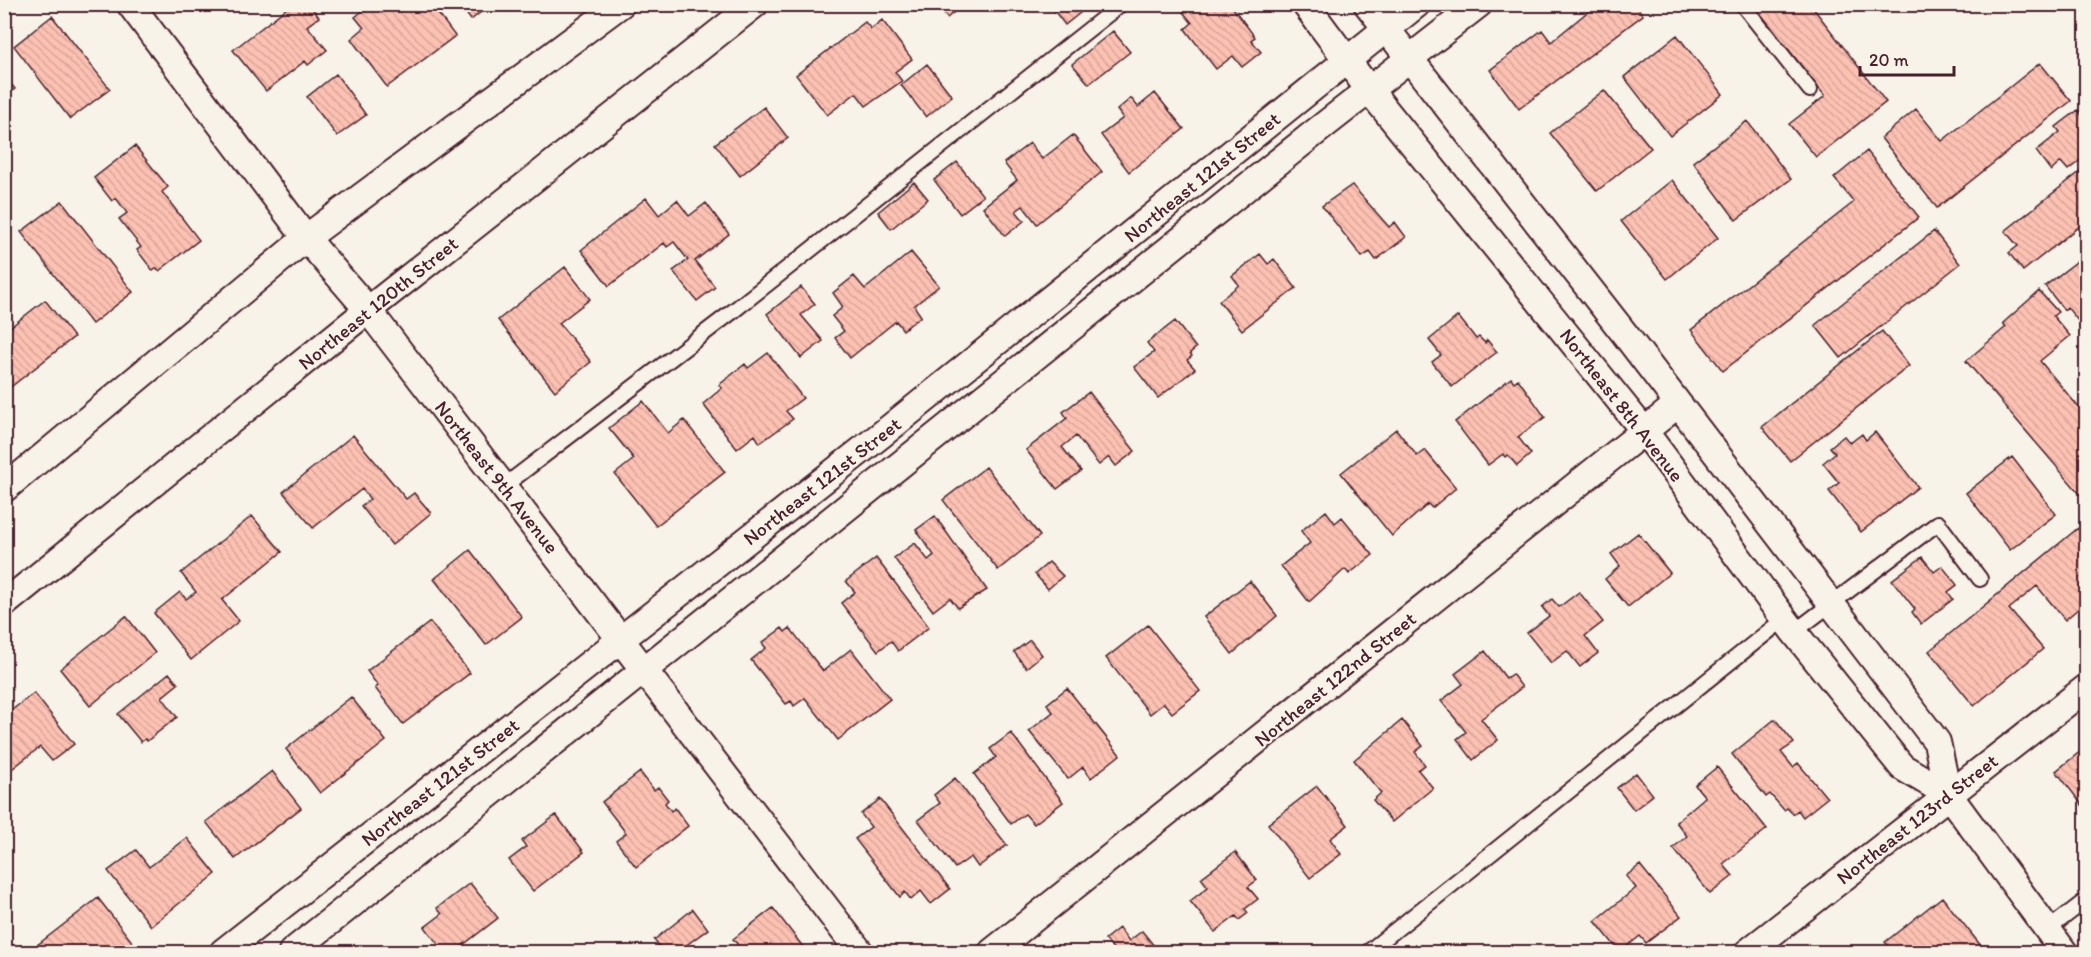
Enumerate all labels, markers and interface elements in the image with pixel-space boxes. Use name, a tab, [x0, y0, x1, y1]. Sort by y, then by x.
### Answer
scale bar	[1860, 39, 1954, 77]
text: 20 m	[1869, 49, 1909, 71]
street label: Northeast 121st Street	[1119, 107, 1285, 247]
street label: Northeast 120th Street	[293, 231, 463, 375]
street label: Northeast 8th Avenue	[1555, 324, 1689, 486]
street label: Northeast 9th Avenue	[430, 396, 564, 558]
street label: Northeast 121st Street	[738, 412, 906, 550]
street label: Northeast 122nd Street	[1249, 606, 1421, 752]
street label: Northeast 121st Street	[356, 713, 524, 851]
street label: Northeast 123rd Street	[1832, 749, 2002, 889]

